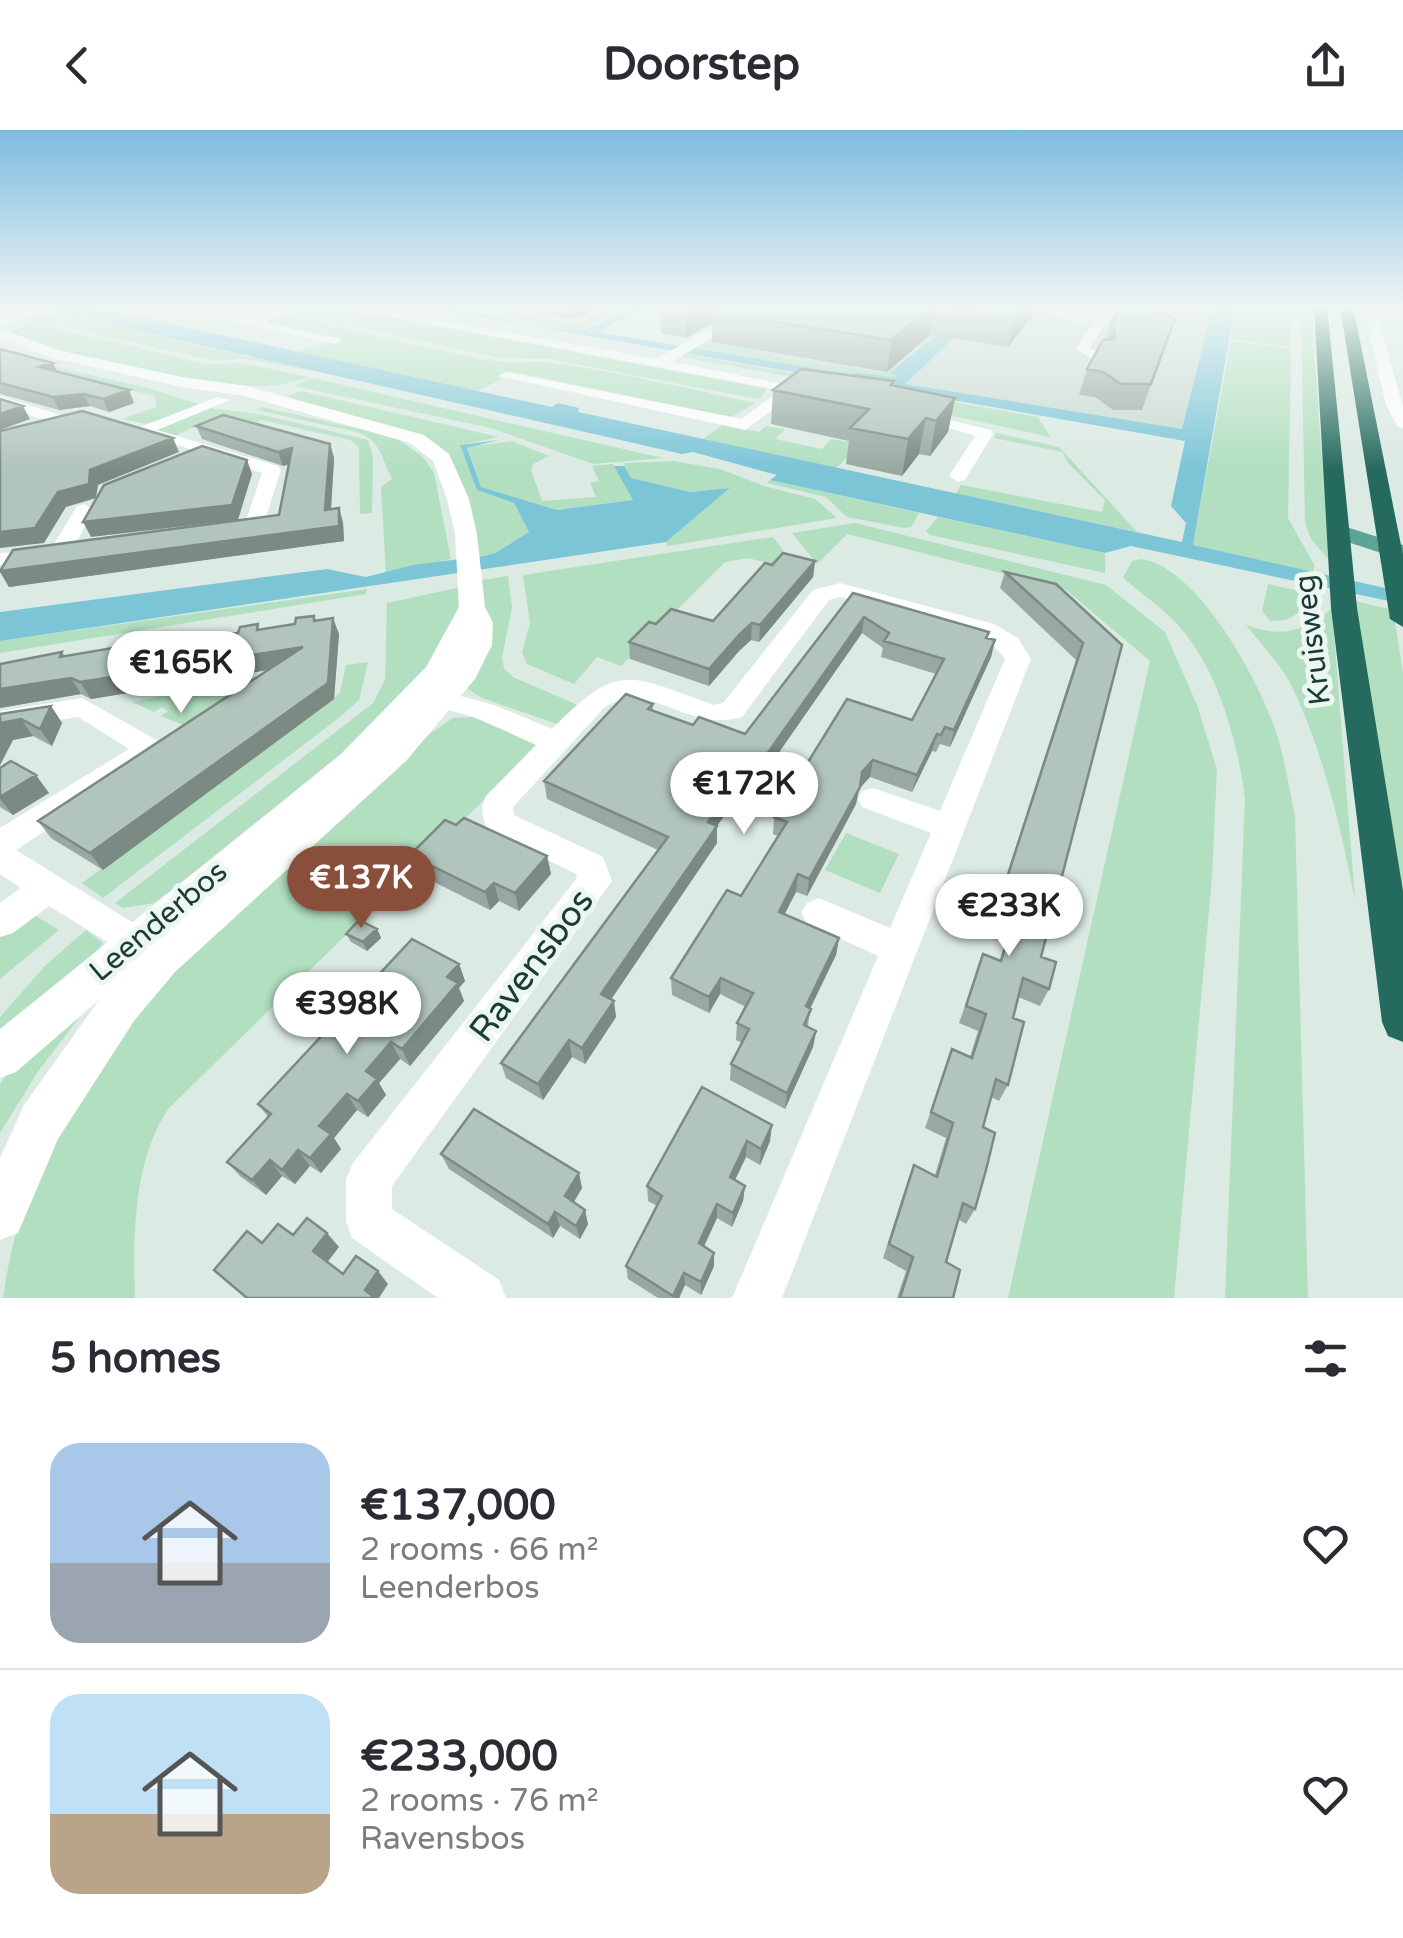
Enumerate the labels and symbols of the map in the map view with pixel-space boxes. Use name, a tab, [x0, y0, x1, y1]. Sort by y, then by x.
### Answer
street label: Kruisweg	[1286, 573, 1339, 707]
pin: €165K	[111, 631, 251, 716]
pin: €172K	[674, 752, 814, 837]
pin: €137K	[291, 846, 431, 931]
street label: Leenderbos	[82, 853, 235, 990]
pin: €233K	[939, 874, 1079, 959]
street label: Ravensbos	[461, 881, 603, 1050]
pin: €398K	[277, 972, 417, 1057]

